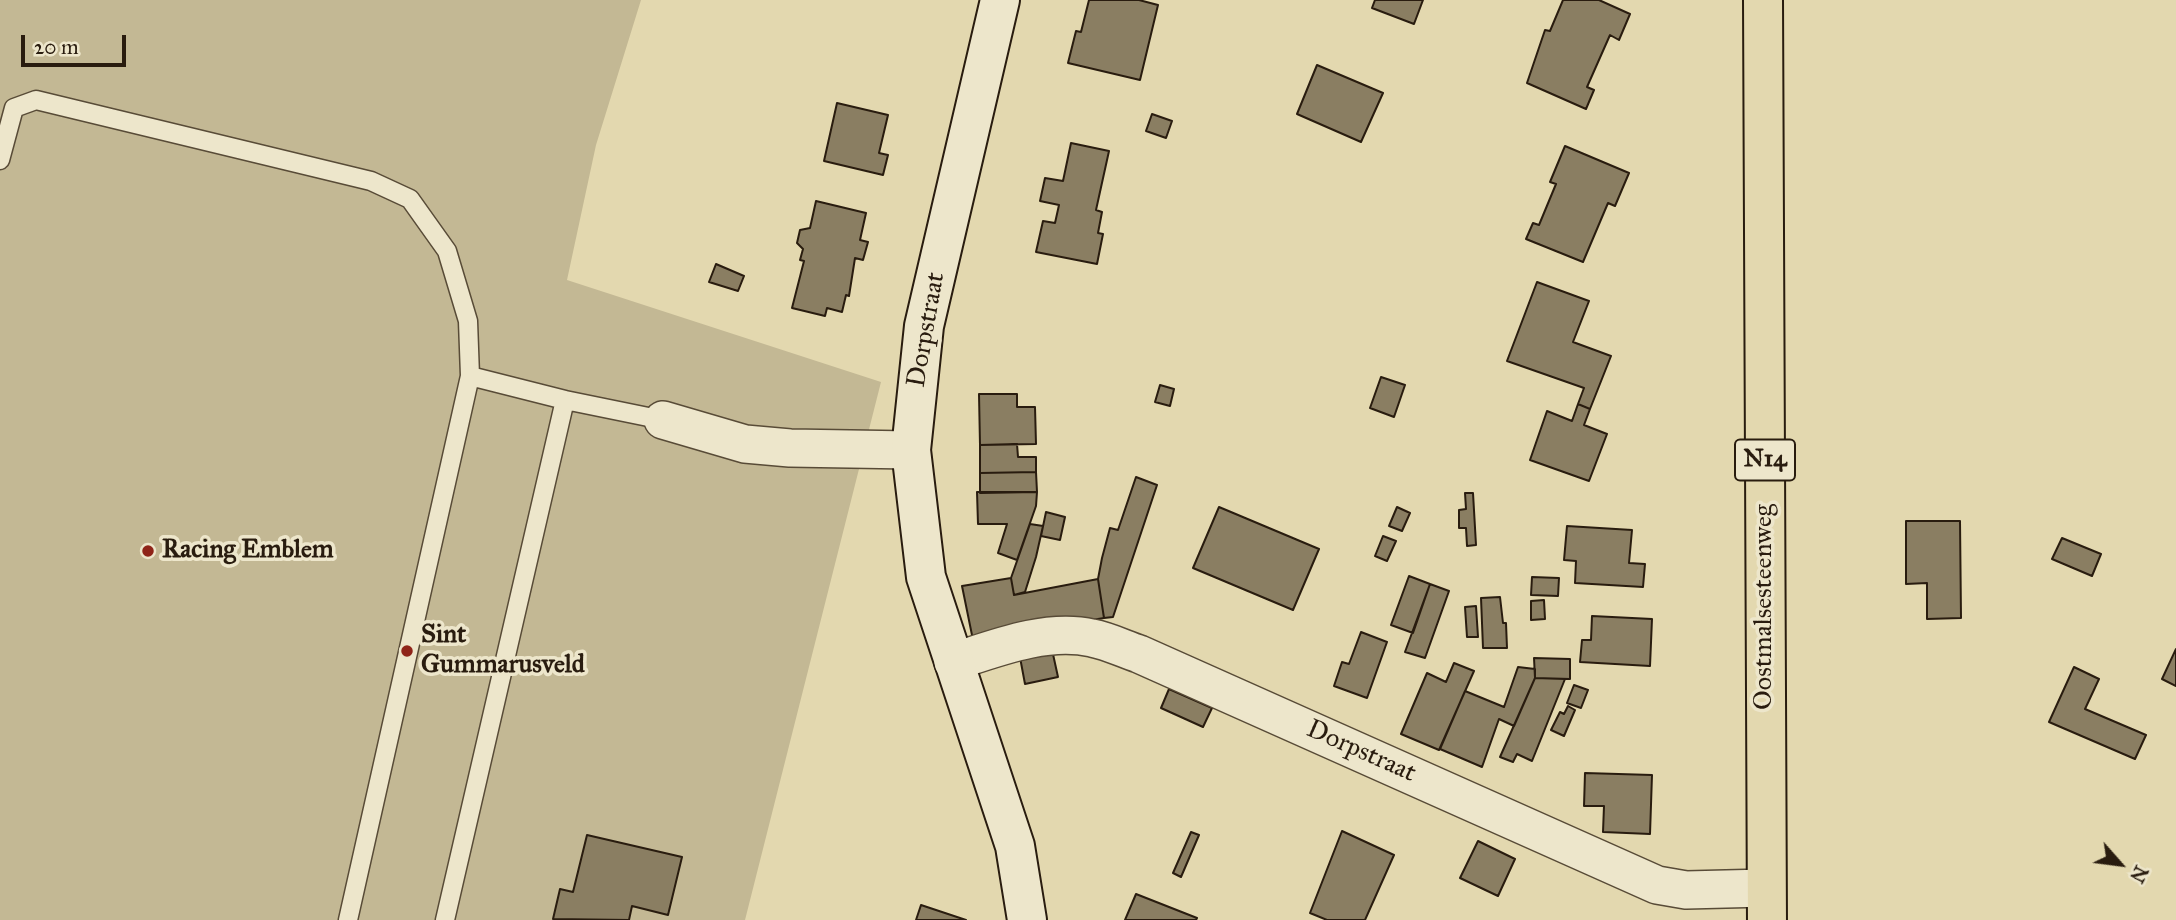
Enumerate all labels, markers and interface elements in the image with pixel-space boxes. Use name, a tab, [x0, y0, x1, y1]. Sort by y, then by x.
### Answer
scale bar	[24, 21, 130, 65]
text: 20 m	[34, 34, 79, 60]
street label: Dorpstraat	[902, 270, 952, 390]
road number: N14	[1735, 439, 1795, 480]
street label: Oostmalsesteenweg	[1749, 504, 1781, 710]
place label: Racing Emblem	[162, 535, 334, 567]
marker: Racing Emblem	[140, 543, 156, 559]
place label: Sint Gummarusveld	[421, 620, 585, 682]
marker: Sint Gummarusveld	[399, 643, 415, 659]
street label: Dorpstraat	[1302, 714, 1420, 790]
north arrow	[2085, 829, 2155, 899]
text: N	[2125, 862, 2153, 887]

